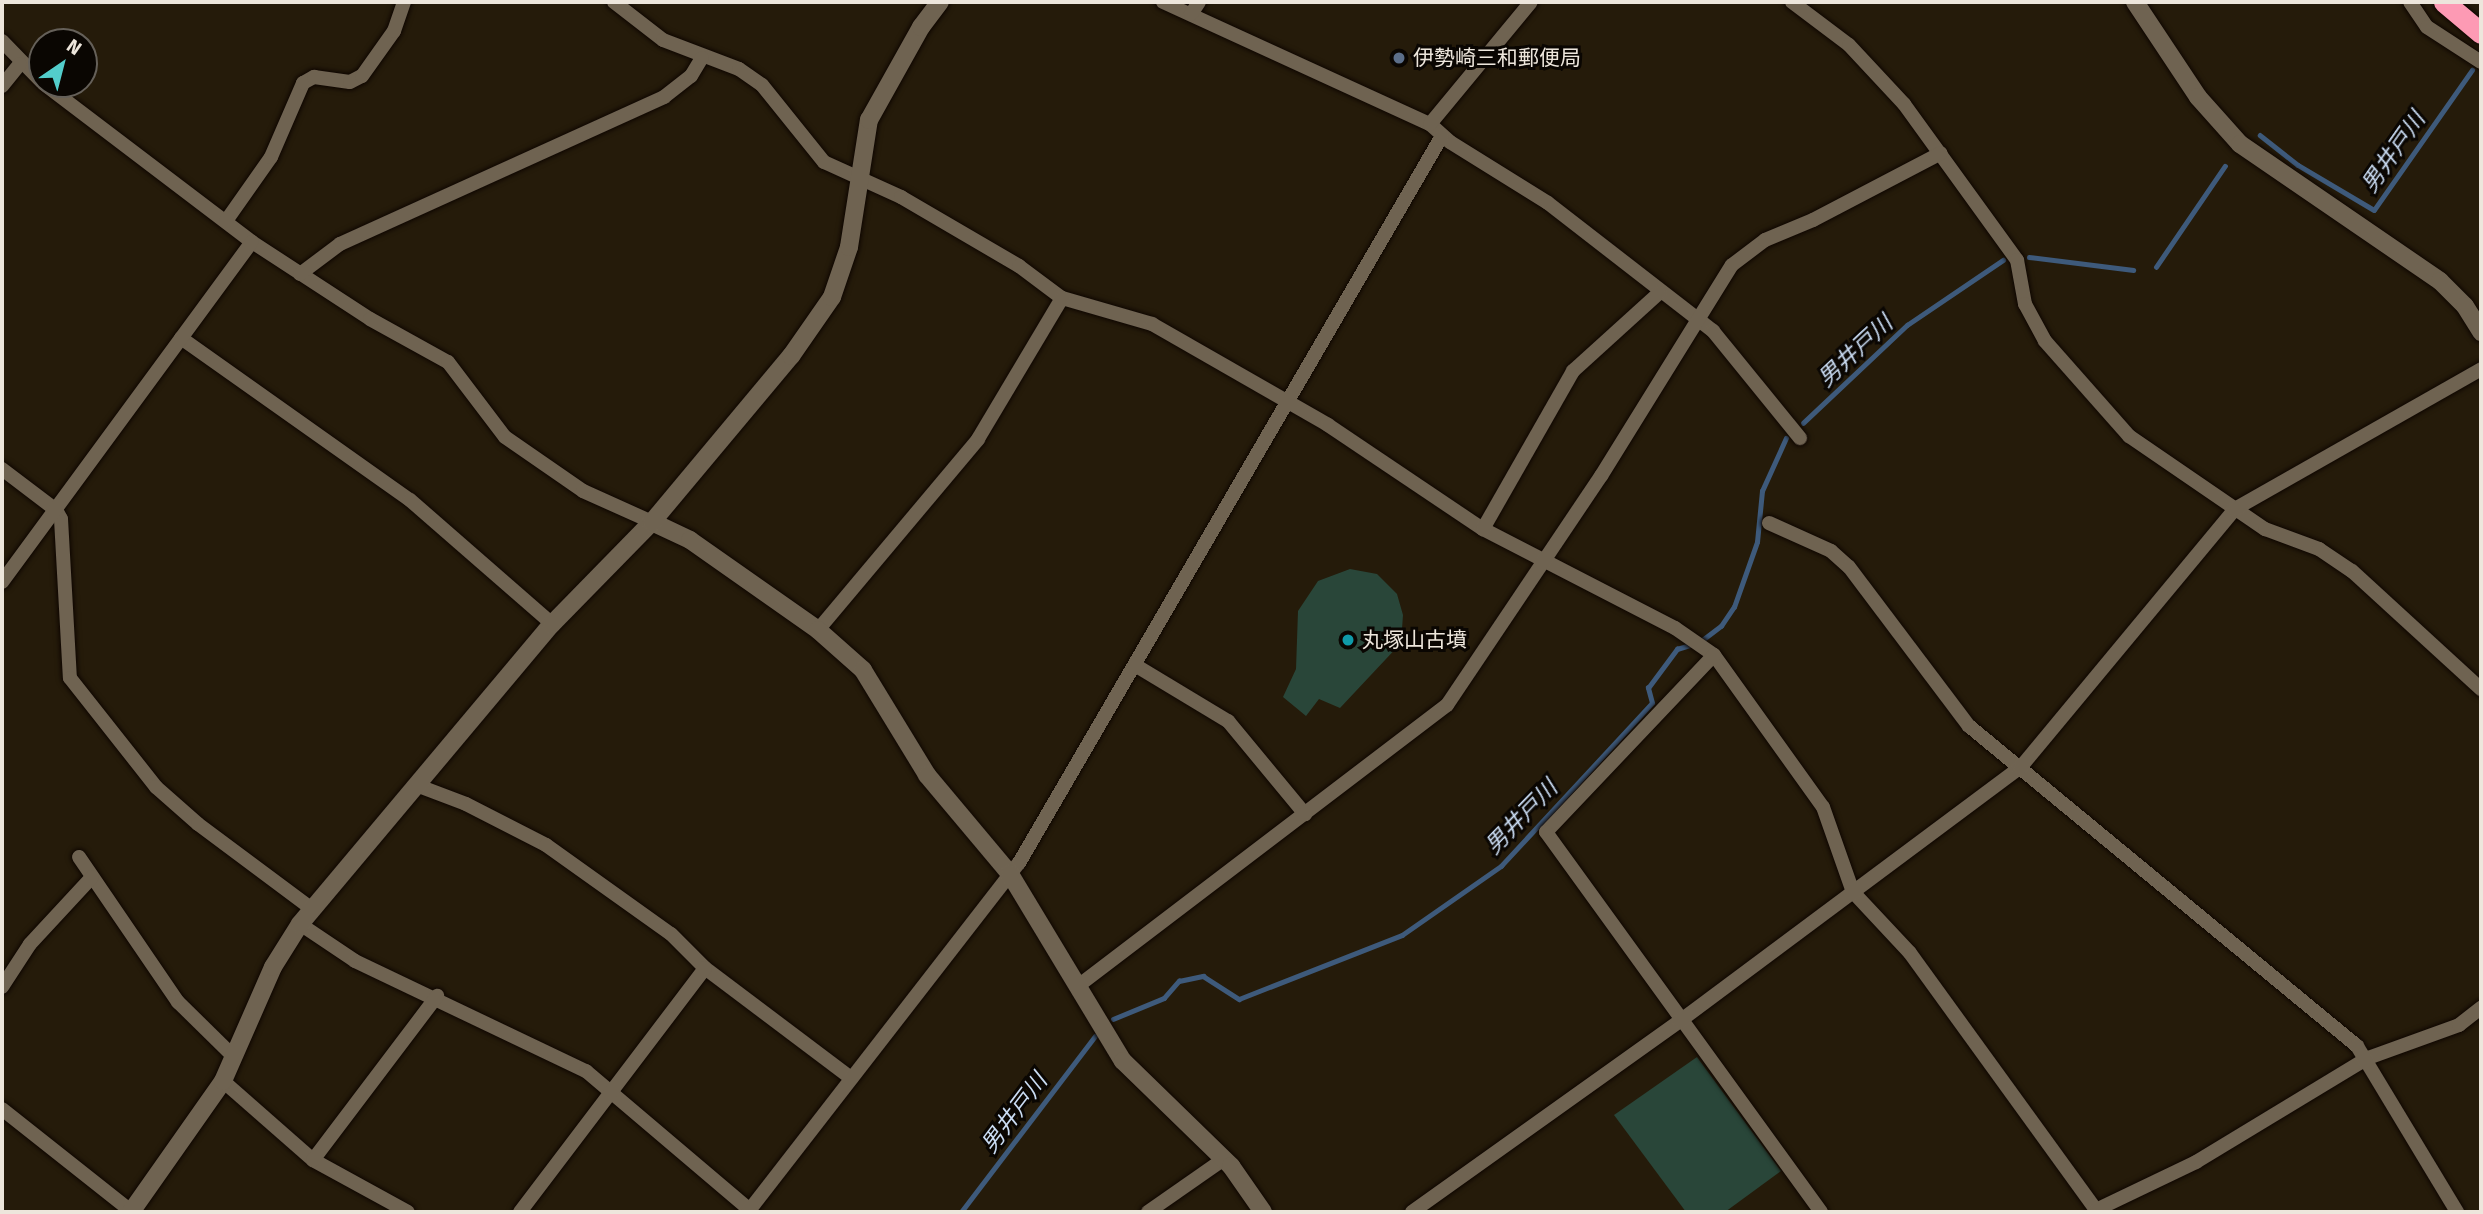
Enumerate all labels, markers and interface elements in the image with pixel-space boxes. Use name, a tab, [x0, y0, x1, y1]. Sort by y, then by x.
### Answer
north arrow	[28, 28, 98, 98]
text: N	[62, 34, 86, 60]
place label: 伊勢崎三和郵便局	[1413, 45, 1581, 71]
marker: 伊勢崎三和郵便局	[1391, 50, 1407, 66]
water label: 男井戸川	[2355, 106, 2431, 198]
water label: 男井戸川	[1812, 310, 1898, 392]
place label: 丸塚山古墳	[1362, 627, 1467, 653]
marker: 丸塚山古墳	[1340, 632, 1356, 648]
water label: 男井戸川	[1479, 774, 1563, 860]
water label: 男井戸川	[975, 1068, 1053, 1158]

